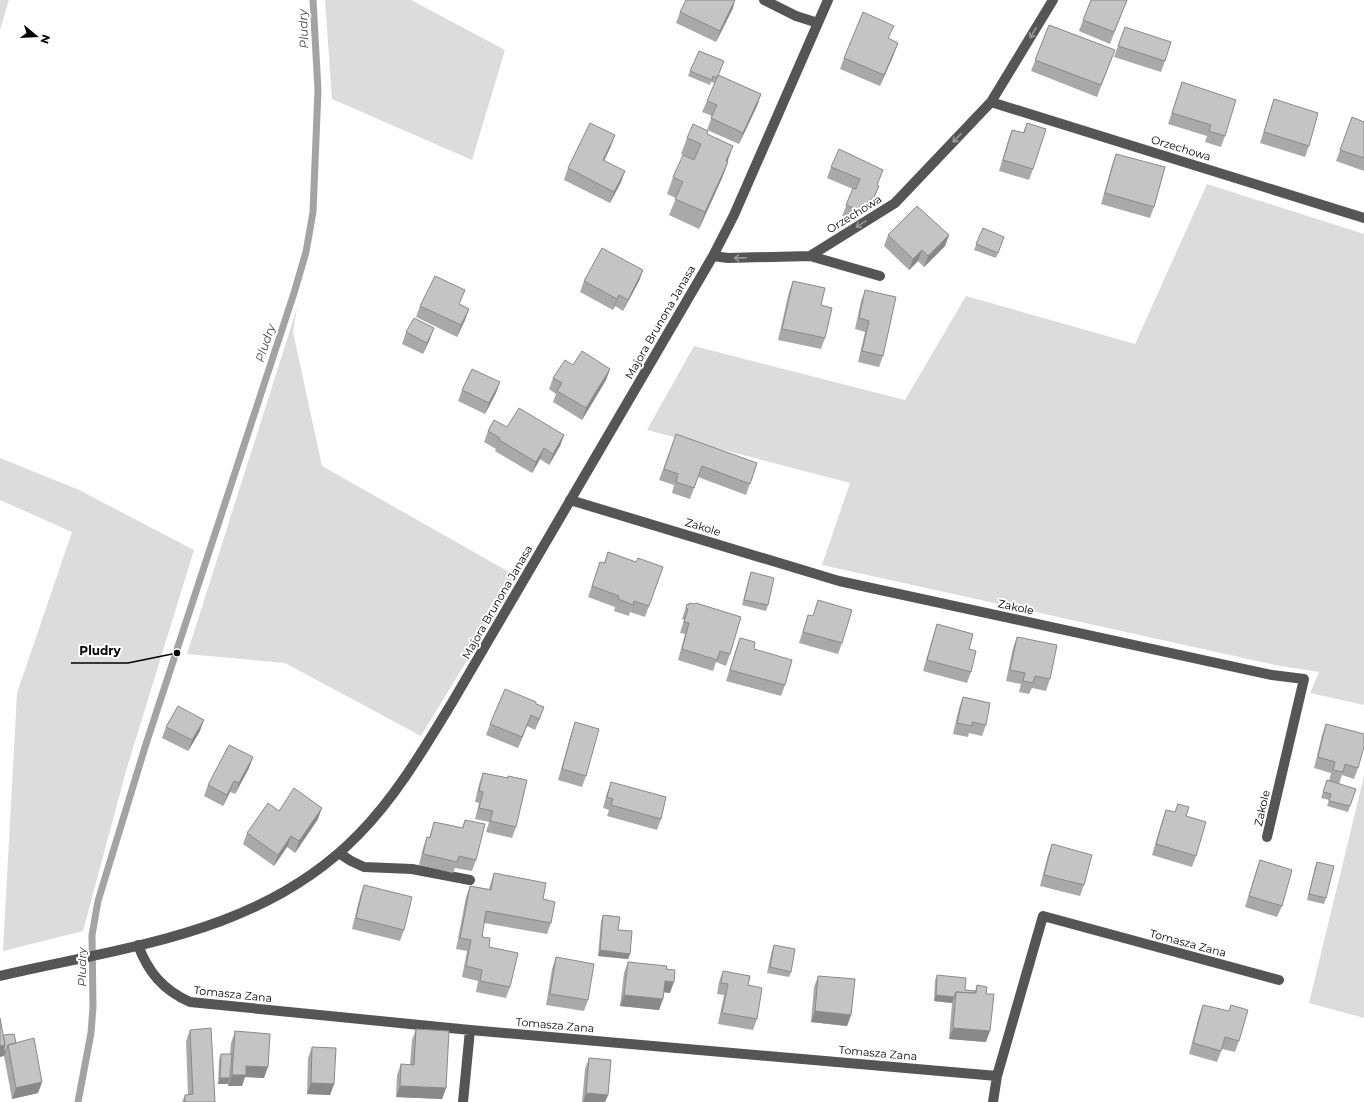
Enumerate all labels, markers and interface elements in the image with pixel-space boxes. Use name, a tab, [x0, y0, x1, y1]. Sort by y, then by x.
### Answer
water label: Pludry	[295, 8, 311, 49]
north arrow	[16, 16, 56, 56]
one-way arrow	[1029, 27, 1037, 39]
text: N	[37, 33, 54, 45]
street label: Orzechowa	[1149, 132, 1213, 164]
one-way arrow	[952, 133, 962, 143]
street label: Orzechowa	[824, 192, 884, 236]
one-way arrow	[856, 220, 867, 228]
one-way arrow	[734, 254, 747, 262]
street label: Majora Brunona Janasa	[622, 263, 698, 381]
water label: Pludry	[252, 321, 279, 364]
street label: Zakole	[684, 515, 723, 539]
street label: Majora Brunona Janasa	[459, 543, 535, 661]
street label: Zakole	[997, 596, 1036, 618]
callout: Pludry	[71, 639, 128, 663]
text: Pludry	[79, 643, 121, 658]
street label: Zakole	[1251, 788, 1273, 827]
street label: Tomasza Zana	[1148, 926, 1228, 960]
water label: Pludry	[74, 946, 89, 987]
street label: Tomasza Zana	[193, 983, 273, 1005]
street label: Tomasza Zana	[515, 1015, 595, 1035]
street label: Tomasza Zana	[838, 1043, 918, 1063]

